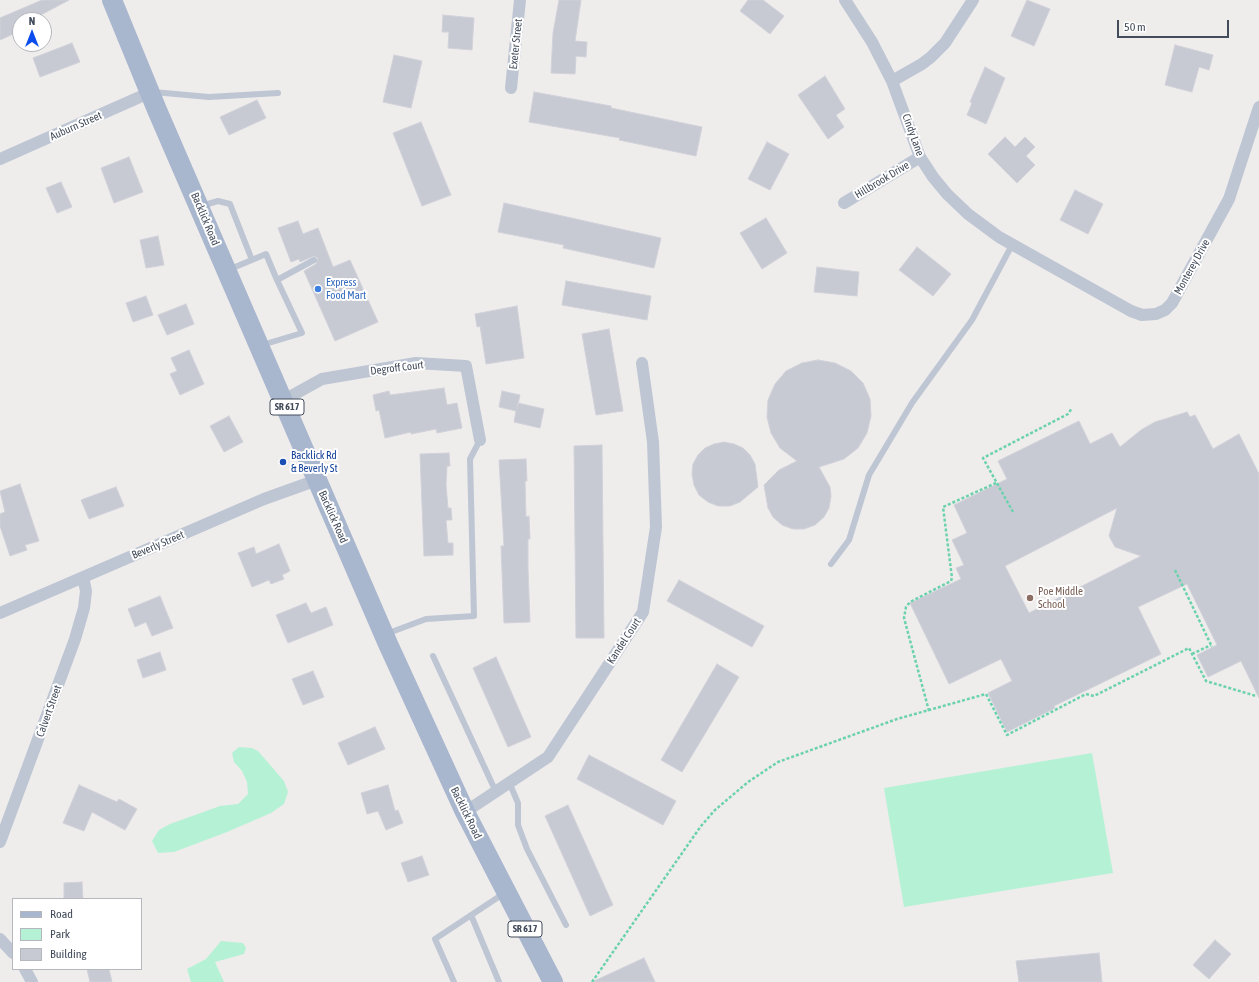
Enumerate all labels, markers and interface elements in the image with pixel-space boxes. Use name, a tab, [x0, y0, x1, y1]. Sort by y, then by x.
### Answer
north arrow	[12, 12, 52, 52]
scale bar	[1119, 12, 1231, 38]
text: N	[29, 15, 35, 27]
street label: Exeter Street	[507, 18, 525, 70]
text: 50 m	[1124, 20, 1146, 34]
street label: Auburn Street	[48, 109, 104, 143]
street label: Cindy Lane	[899, 112, 927, 158]
street label: Hillbrook Drive	[852, 159, 912, 201]
street label: Backlick Road	[188, 191, 222, 247]
street label: Monterey Drive	[1171, 237, 1213, 297]
place label: Express Food Mart	[326, 276, 366, 302]
marker: Express Food Mart	[313, 284, 323, 294]
street label: Degroff Court	[370, 358, 424, 378]
road number: SR 617	[270, 399, 304, 415]
place label: Backlick Rd & Beverly St	[291, 449, 338, 475]
marker: Backlick Rd & Beverly St	[278, 457, 288, 467]
street label: Backlick Road	[316, 489, 350, 545]
street label: Beverly Street	[130, 528, 186, 562]
place label: Poe Middle School	[1038, 585, 1083, 611]
marker: Poe Middle School	[1025, 593, 1035, 603]
street label: Kandel Court	[604, 616, 644, 666]
street label: Calvert Street	[34, 683, 64, 739]
street label: Backlick Road	[448, 785, 484, 841]
legend	[12, 898, 142, 970]
text: Road	[50, 907, 73, 921]
road number: SR 617	[508, 921, 542, 937]
text: Park	[50, 927, 70, 941]
text: Building	[50, 947, 87, 961]

